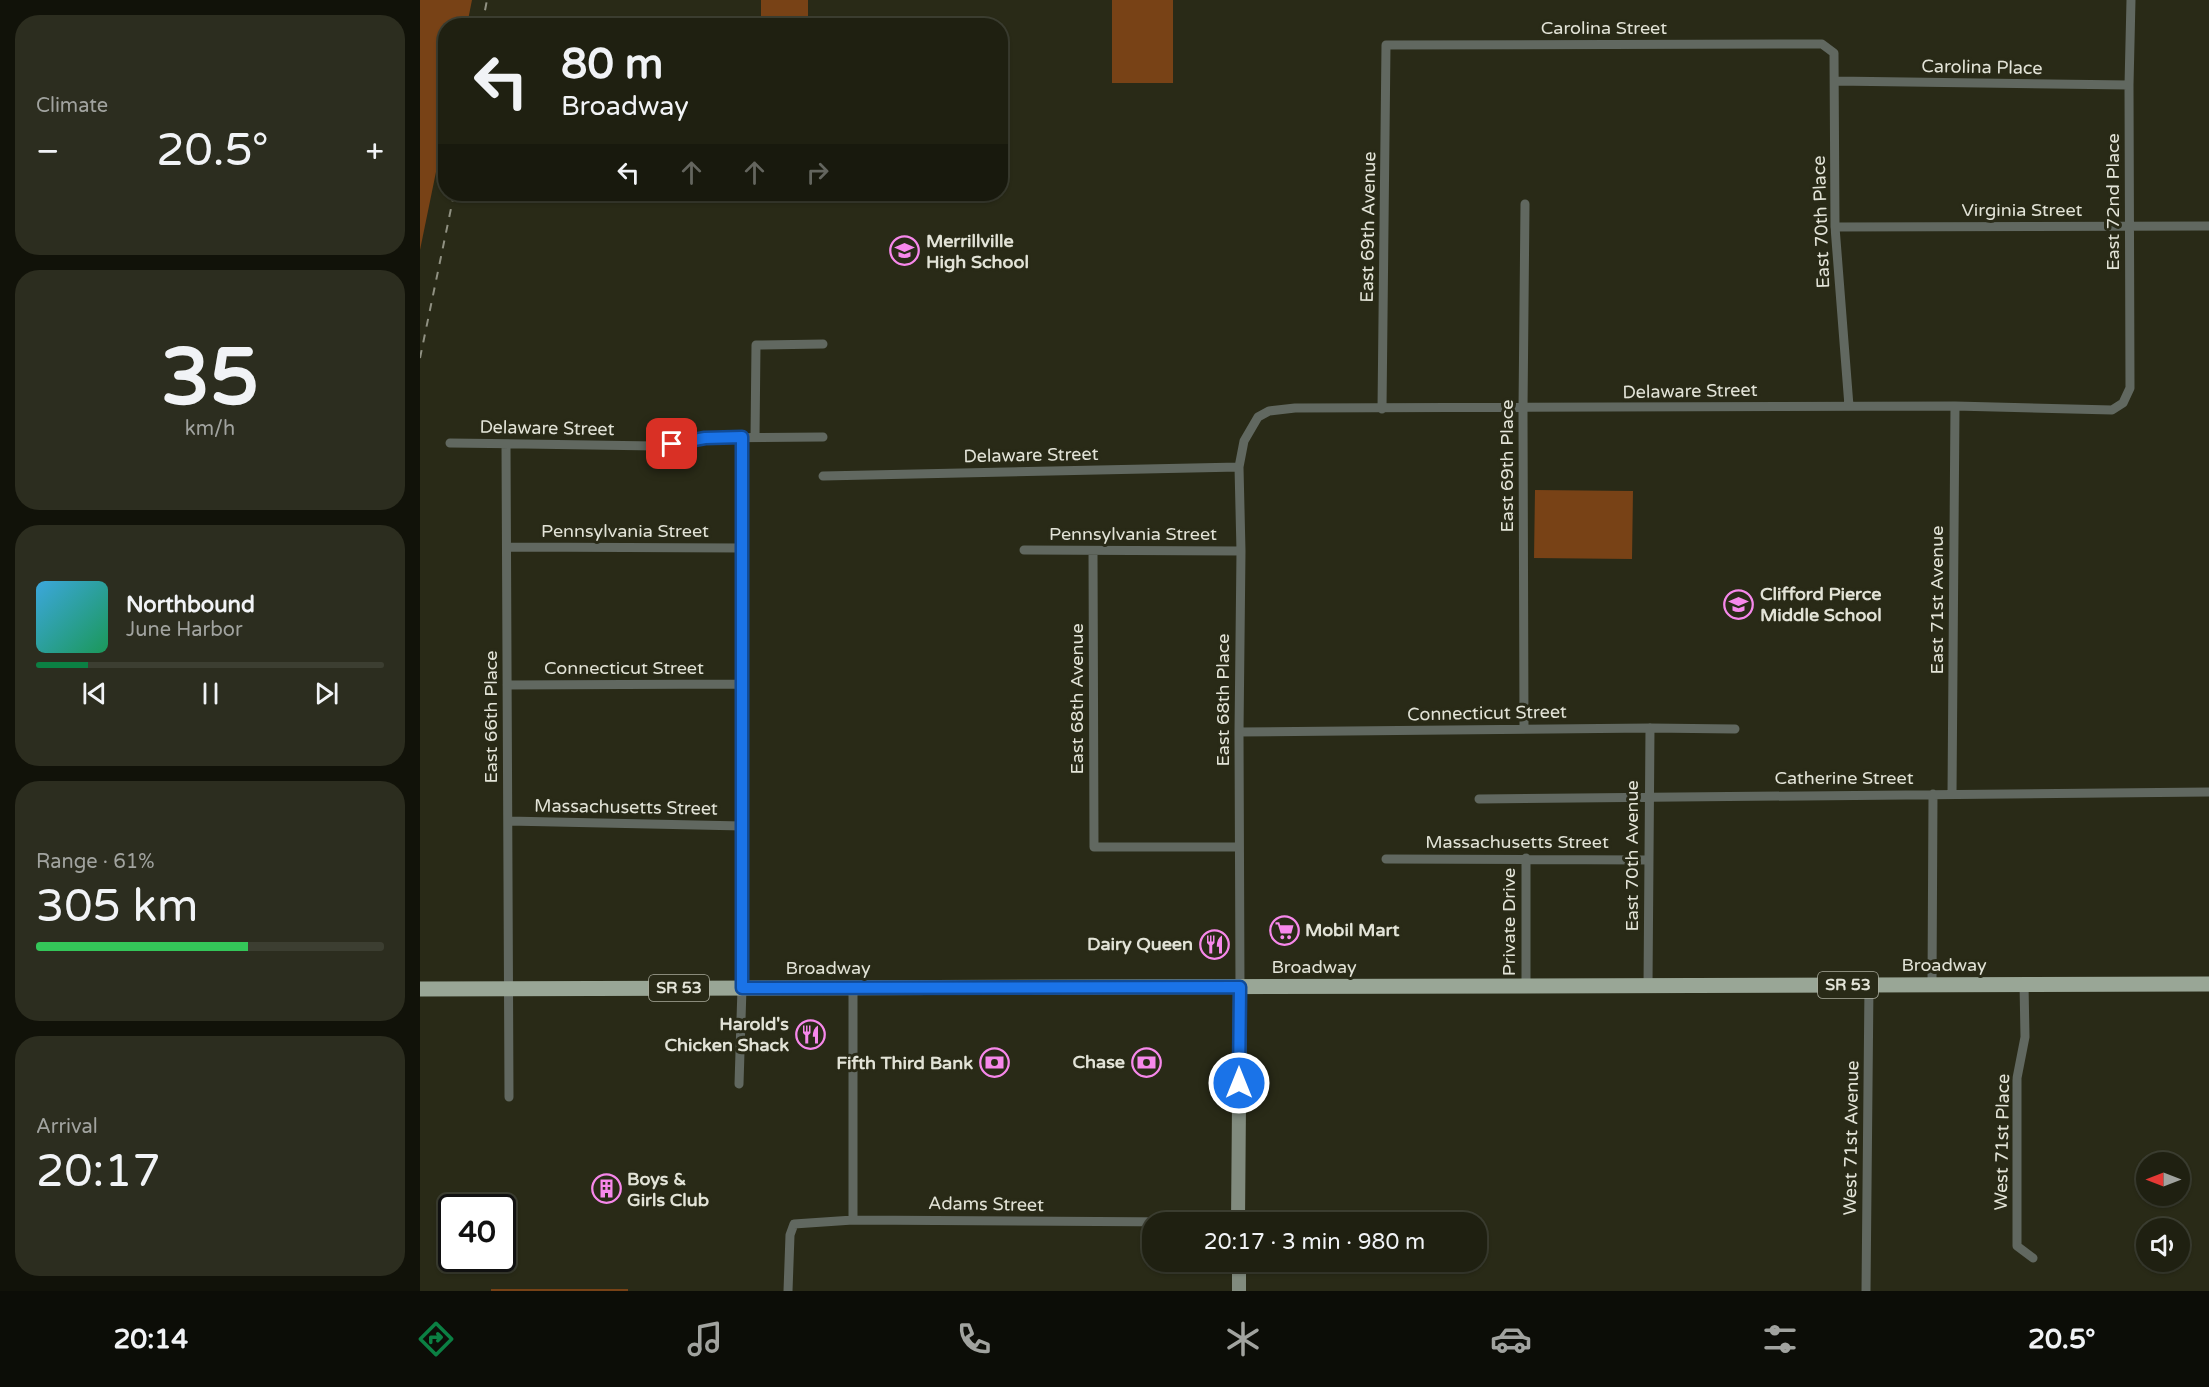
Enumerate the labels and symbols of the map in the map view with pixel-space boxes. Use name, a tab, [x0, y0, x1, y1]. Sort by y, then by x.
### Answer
street label: Carolina Street	[1541, 17, 1667, 39]
street label: Carolina Place	[1921, 55, 2043, 79]
street label: East 72nd Place	[2102, 133, 2124, 271]
street label: East 69th Avenue	[1356, 151, 1380, 303]
street label: East 70th Place	[1808, 155, 1834, 289]
street label: Virginia Street	[1962, 199, 2083, 221]
place label: Merrillville High School	[926, 230, 1029, 273]
school or university icon: Merrillville High School	[889, 235, 921, 267]
street label: Delaware Street	[1622, 379, 1758, 403]
street label: East 69th Place	[1496, 399, 1518, 533]
street label: Delaware Street	[479, 416, 615, 440]
pin	[646, 418, 697, 469]
street label: Delaware Street	[963, 443, 1099, 467]
street label: Pennsylvania Street	[541, 520, 709, 542]
street label: Pennsylvania Street	[1049, 523, 1217, 545]
street label: East 71st Avenue	[1926, 526, 1948, 674]
place label: Clifford Pierce Middle School	[1760, 583, 1882, 626]
school or university icon: Clifford Pierce Middle School	[1723, 588, 1755, 620]
street label: East 68th Avenue	[1066, 623, 1088, 775]
street label: East 68th Place	[1212, 633, 1234, 767]
street label: East 66th Place	[480, 650, 502, 784]
street label: Connecticut Street	[544, 657, 704, 679]
street label: Connecticut Street	[1407, 701, 1567, 725]
street label: Catherine Street	[1774, 767, 1914, 789]
street label: East 70th Avenue	[1621, 780, 1643, 932]
street label: Massachusetts Street	[534, 794, 718, 820]
street label: Massachusetts Street	[1425, 831, 1609, 853]
street label: Private Drive	[1498, 868, 1520, 976]
supermarket icon: Mobil Mart	[1268, 914, 1300, 946]
place label: Mobil Mart	[1305, 919, 1399, 941]
restaurant icon: Dairy Queen	[1198, 928, 1230, 960]
place label: Dairy Queen	[1087, 933, 1193, 955]
street label: Broadway	[1901, 954, 1987, 976]
street label: Broadway	[1271, 956, 1357, 978]
street label: Broadway	[785, 957, 871, 979]
road number: SR 53	[1818, 972, 1878, 998]
road number: SR 53	[649, 975, 709, 1001]
place label: Harold's Chicken Shack	[665, 1013, 789, 1056]
restaurant icon: Harold's Chicken Shack	[794, 1018, 826, 1050]
bank icon: Chase	[1130, 1046, 1162, 1078]
bank icon: Fifth Third Bank	[978, 1047, 1010, 1079]
place label: Chase	[1073, 1051, 1125, 1073]
position arrow	[1207, 1051, 1271, 1115]
place label: Fifth Third Bank	[836, 1052, 973, 1074]
street label: West 71st Avenue	[1839, 1060, 1863, 1216]
street label: West 71st Place	[1990, 1073, 2014, 1211]
north arrow	[2136, 1152, 2190, 1206]
place label: Boys & Girls Club	[627, 1168, 709, 1211]
building icon: Boys & Girls Club	[590, 1173, 622, 1205]
street label: Adams Street	[928, 1192, 1044, 1216]
speed limit sign: 40	[438, 1194, 516, 1272]

